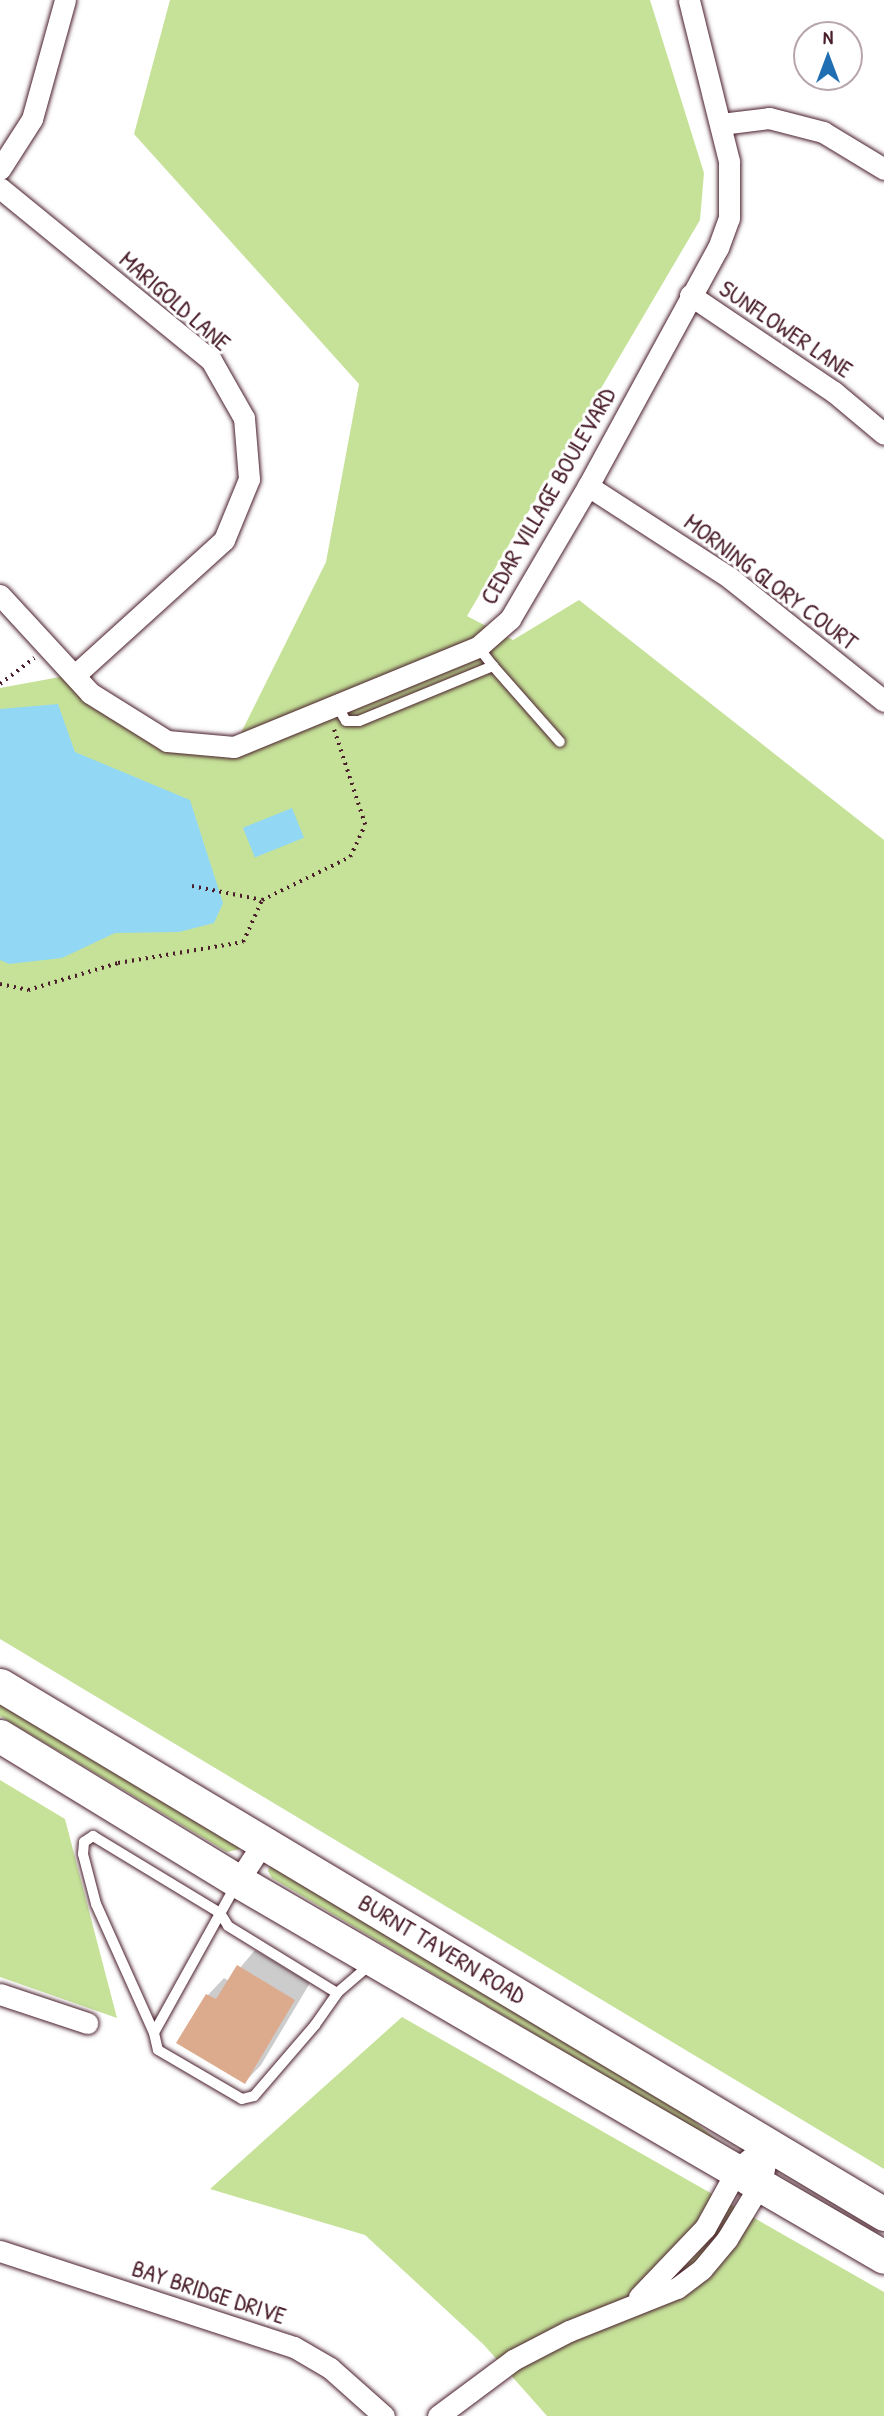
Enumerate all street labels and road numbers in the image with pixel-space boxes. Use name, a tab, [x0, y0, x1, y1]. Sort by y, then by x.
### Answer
street label: MARIGOLD LANE	[114, 245, 236, 357]
street label: SUNFLOWER LANE	[714, 274, 858, 384]
street label: CEDAR VILLAGE BOULEVARD	[474, 383, 622, 609]
street label: MORNING GLORY COURT	[679, 507, 863, 657]
street label: BURNT TAVERN ROAD	[353, 1888, 531, 2010]
street label: BAY BRIDGE DRIVE	[129, 2254, 289, 2330]

